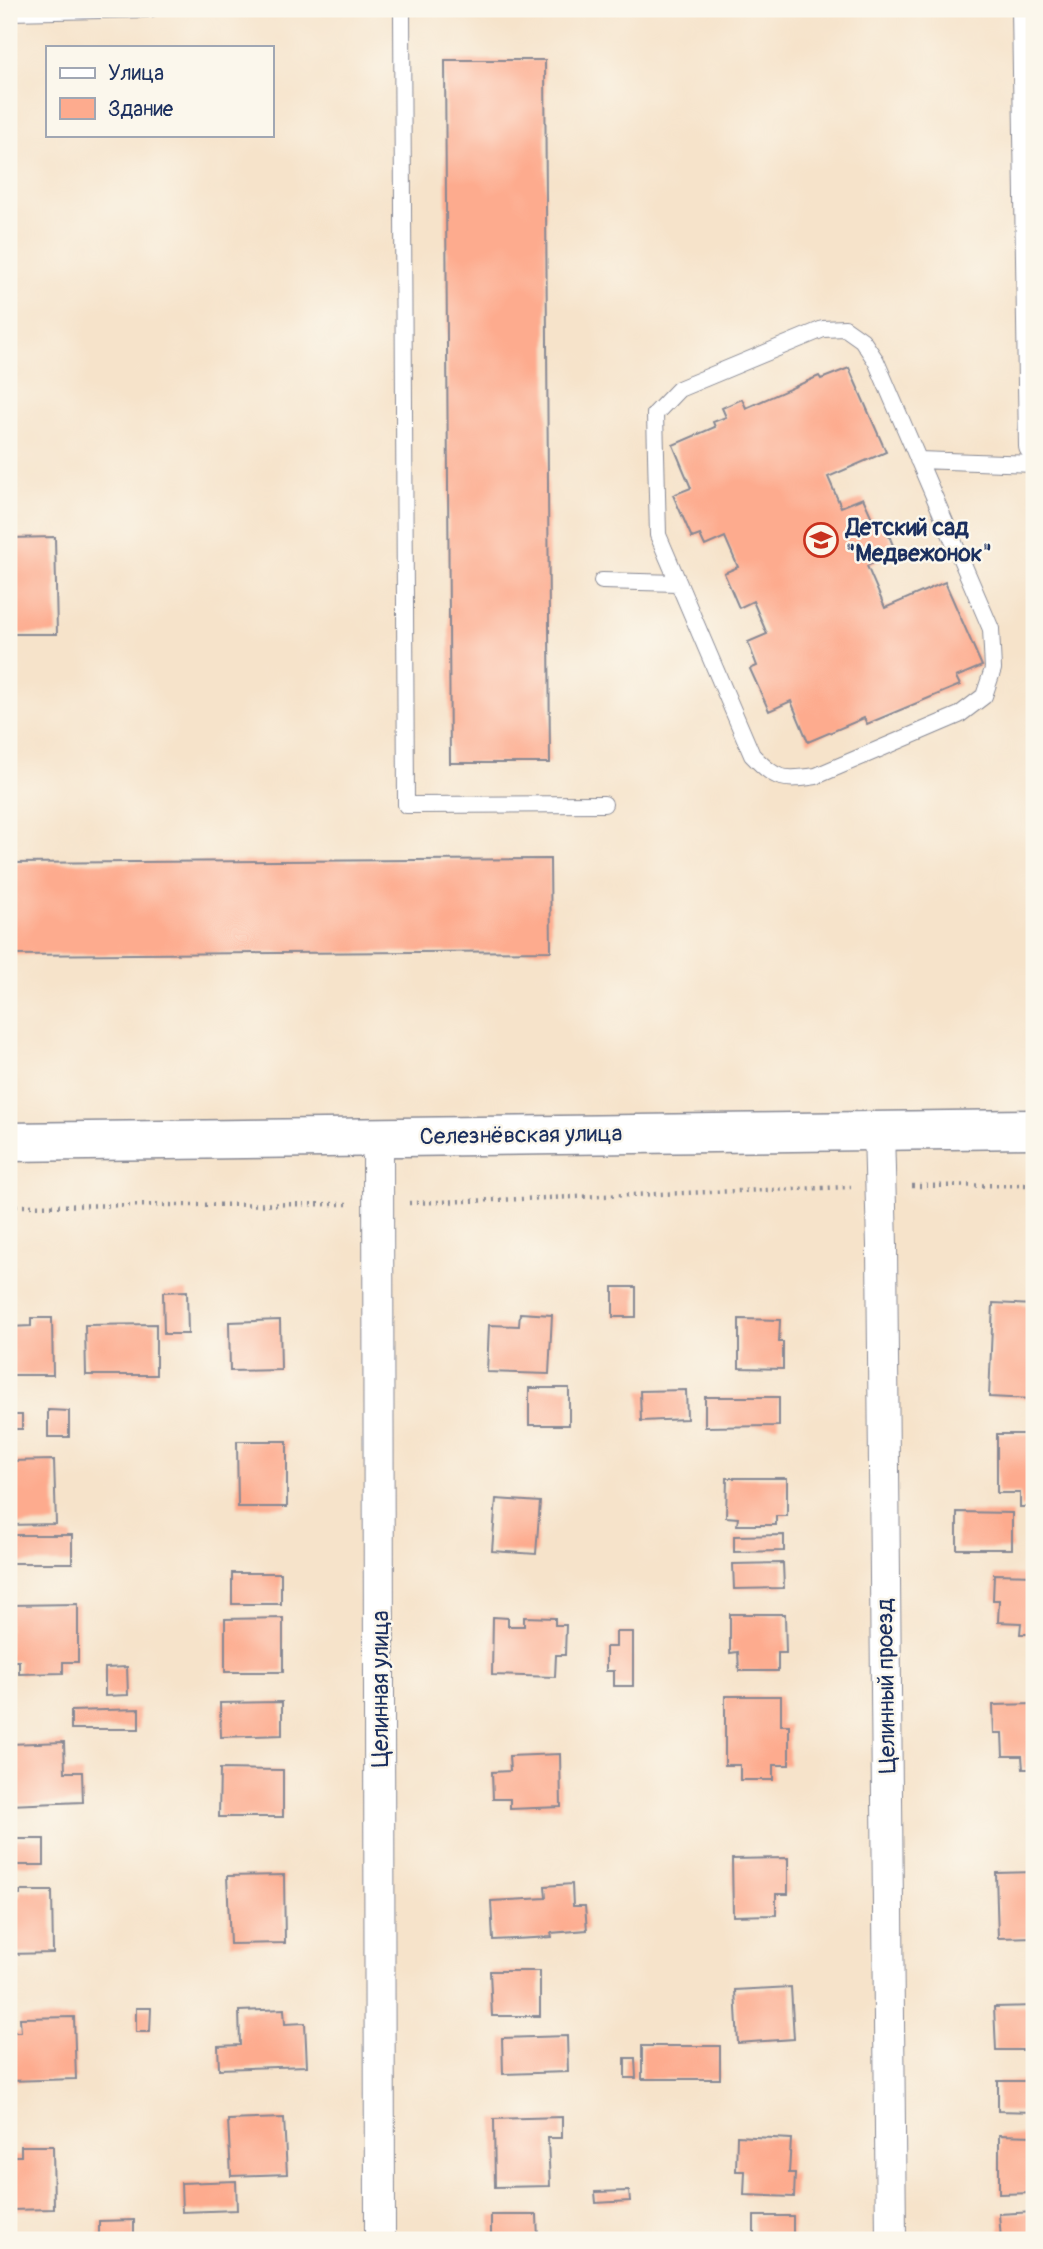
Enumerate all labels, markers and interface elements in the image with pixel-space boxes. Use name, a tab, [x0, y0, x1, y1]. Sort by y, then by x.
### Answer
legend	[46, 46, 273, 136]
text: Улица	[108, 60, 164, 87]
text: Здание	[108, 96, 174, 123]
place label: Детский сад "Медвежонок"	[844, 513, 992, 568]
school or university icon: Детский сад "Медвежонок"	[802, 521, 840, 559]
street label: Селезнёвская улица	[419, 1119, 623, 1151]
street label: Целинный проезд	[870, 1598, 902, 1774]
street label: Целинная улица	[366, 1611, 395, 1767]

